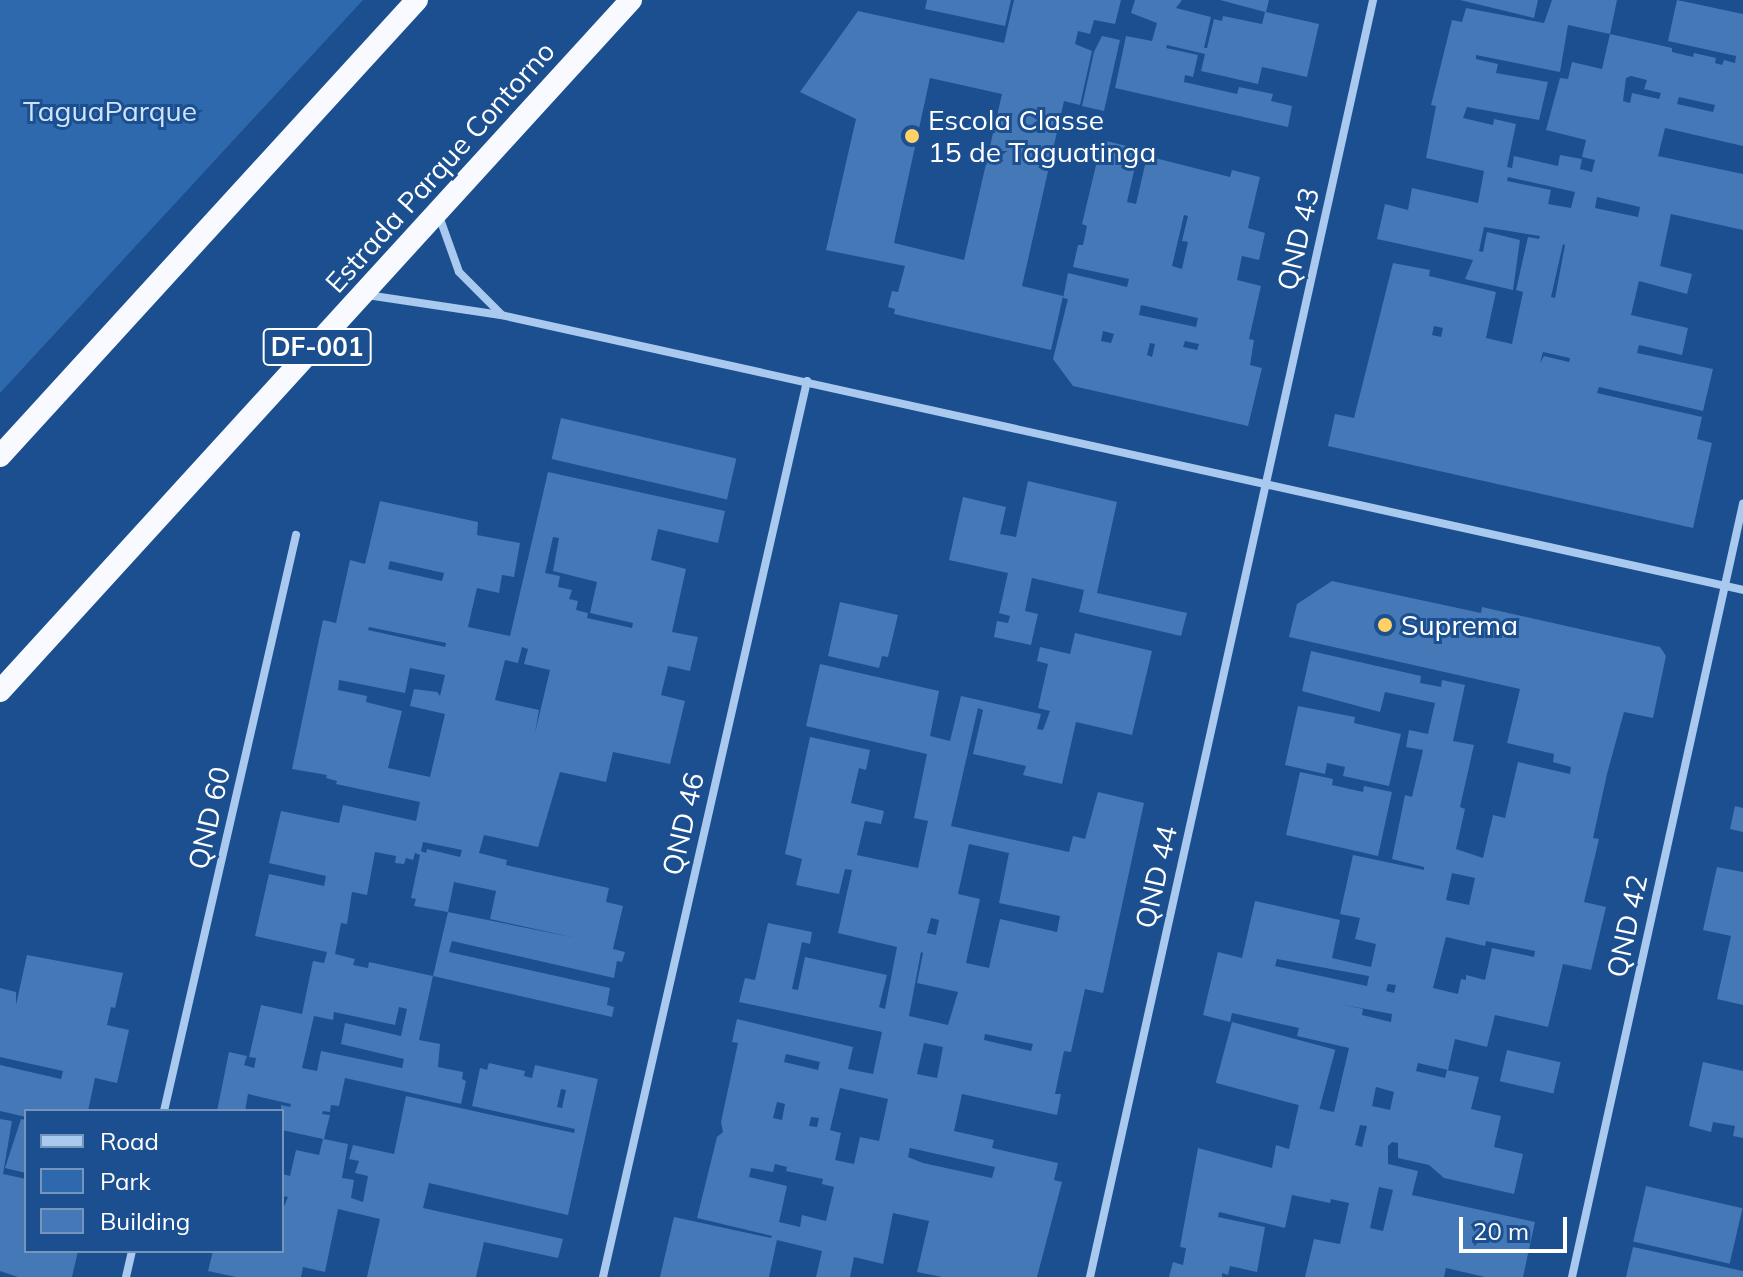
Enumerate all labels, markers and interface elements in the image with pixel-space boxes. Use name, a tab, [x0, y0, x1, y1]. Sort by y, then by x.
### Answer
street label: Estrada Parque Contorno	[318, 35, 562, 299]
park label: TaguaParque	[23, 94, 197, 128]
place label: Escola Classe 15 de Taguatinga	[928, 103, 1156, 169]
marker: Escola Classe 15 de Taguatinga	[903, 127, 921, 145]
street label: QND 43	[1270, 184, 1326, 294]
road number: DF-001	[261, 325, 373, 369]
place label: Suprema	[1401, 608, 1518, 642]
marker: Suprema	[1376, 616, 1394, 634]
street label: QND 60	[181, 763, 237, 873]
street label: QND 46	[655, 769, 711, 879]
street label: QND 44	[1128, 822, 1184, 932]
street label: QND 42	[1600, 871, 1654, 981]
legend	[24, 1109, 284, 1253]
text: Road	[100, 1126, 159, 1156]
text: Park	[100, 1166, 151, 1196]
scale bar	[1463, 1201, 1571, 1251]
text: Building	[100, 1206, 190, 1236]
text: 20 m	[1473, 1216, 1529, 1246]

